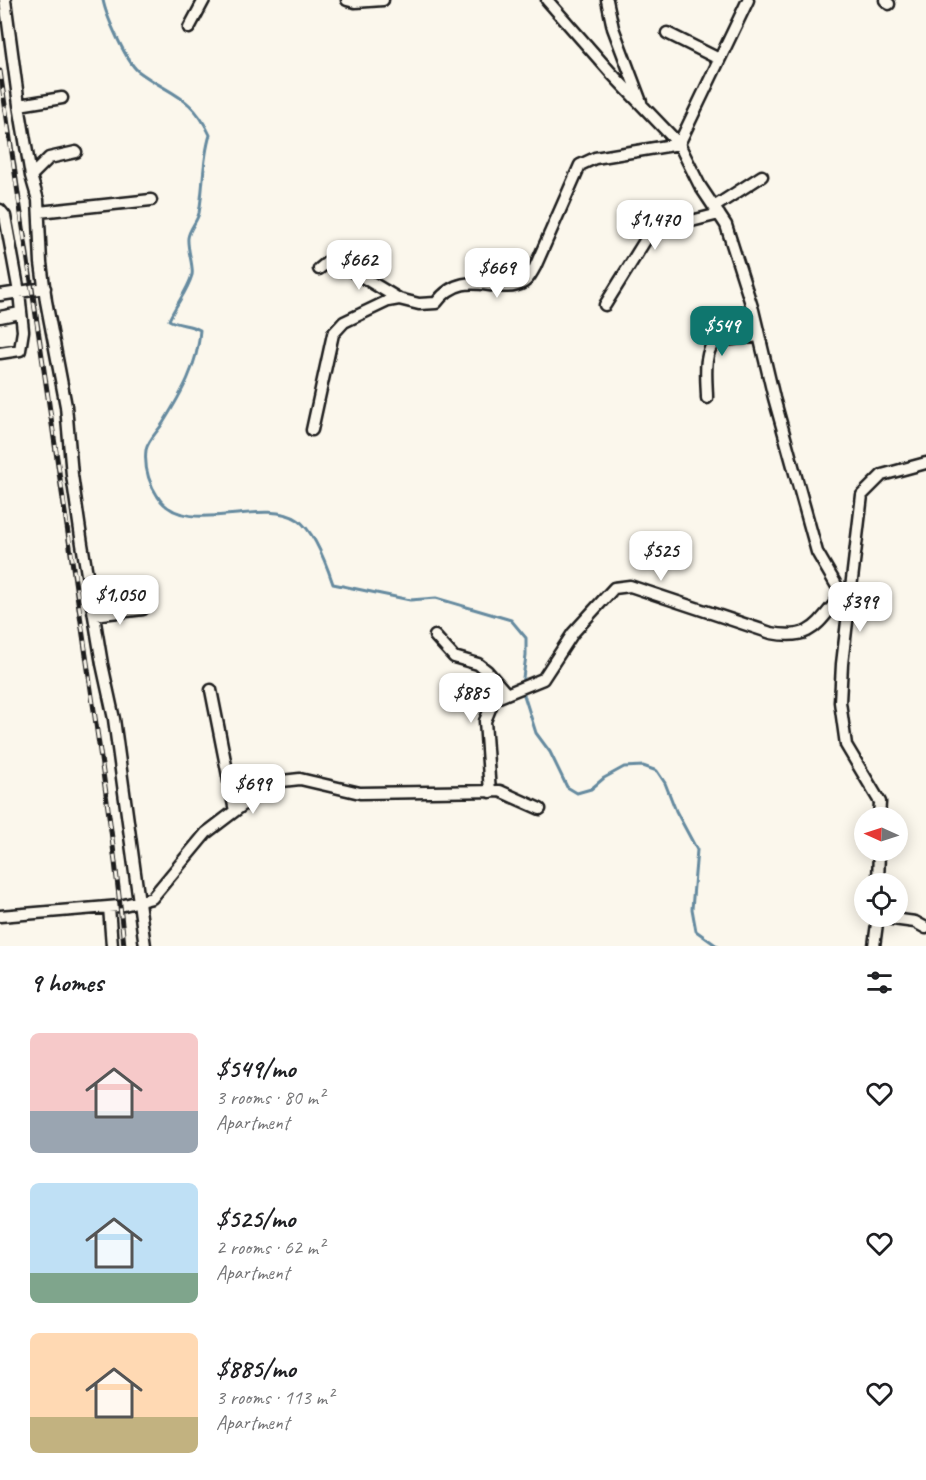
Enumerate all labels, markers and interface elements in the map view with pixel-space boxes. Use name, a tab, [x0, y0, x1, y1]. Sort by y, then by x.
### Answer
pin: $1,470	[606, 200, 704, 251]
text: $1,470	[631, 207, 679, 232]
pin: $662	[323, 240, 395, 291]
text: $662	[341, 247, 377, 272]
pin: $669	[461, 248, 533, 299]
text: $669	[479, 255, 515, 280]
pin: $549	[686, 306, 758, 357]
text: $549	[704, 313, 740, 338]
pin: $525	[625, 531, 697, 582]
text: $525	[643, 538, 679, 563]
pin: $1,050	[71, 575, 169, 626]
text: $1,050	[96, 582, 144, 607]
pin: $399	[824, 582, 896, 633]
text: $399	[842, 589, 878, 614]
pin: $885	[435, 673, 507, 724]
text: $885	[453, 680, 489, 705]
pin: $699	[217, 764, 289, 815]
text: $699	[235, 771, 271, 796]
north arrow	[854, 807, 908, 861]
map controls	[854, 807, 908, 927]
button: locate	[854, 873, 908, 927]
text: 9 homes	[30, 966, 103, 999]
icon: filters	[863, 966, 896, 999]
text: $549/mo	[216, 1052, 295, 1085]
icon: home	[78, 1057, 150, 1129]
icon: heart	[863, 1077, 896, 1110]
text: 3 rooms · 80 m²	[216, 1085, 324, 1110]
text: Apartment	[216, 1110, 289, 1135]
text: $525/mo	[216, 1202, 295, 1235]
icon: home	[78, 1207, 150, 1279]
icon: heart	[863, 1227, 896, 1260]
text: 2 rooms · 62 m²	[216, 1235, 324, 1260]
text: Apartment	[216, 1260, 289, 1285]
text: $885/mo	[216, 1352, 296, 1385]
icon: home	[78, 1357, 150, 1429]
icon: heart	[863, 1377, 896, 1410]
text: 3 rooms · 113 m²	[216, 1385, 333, 1410]
text: Apartment	[216, 1410, 289, 1435]

